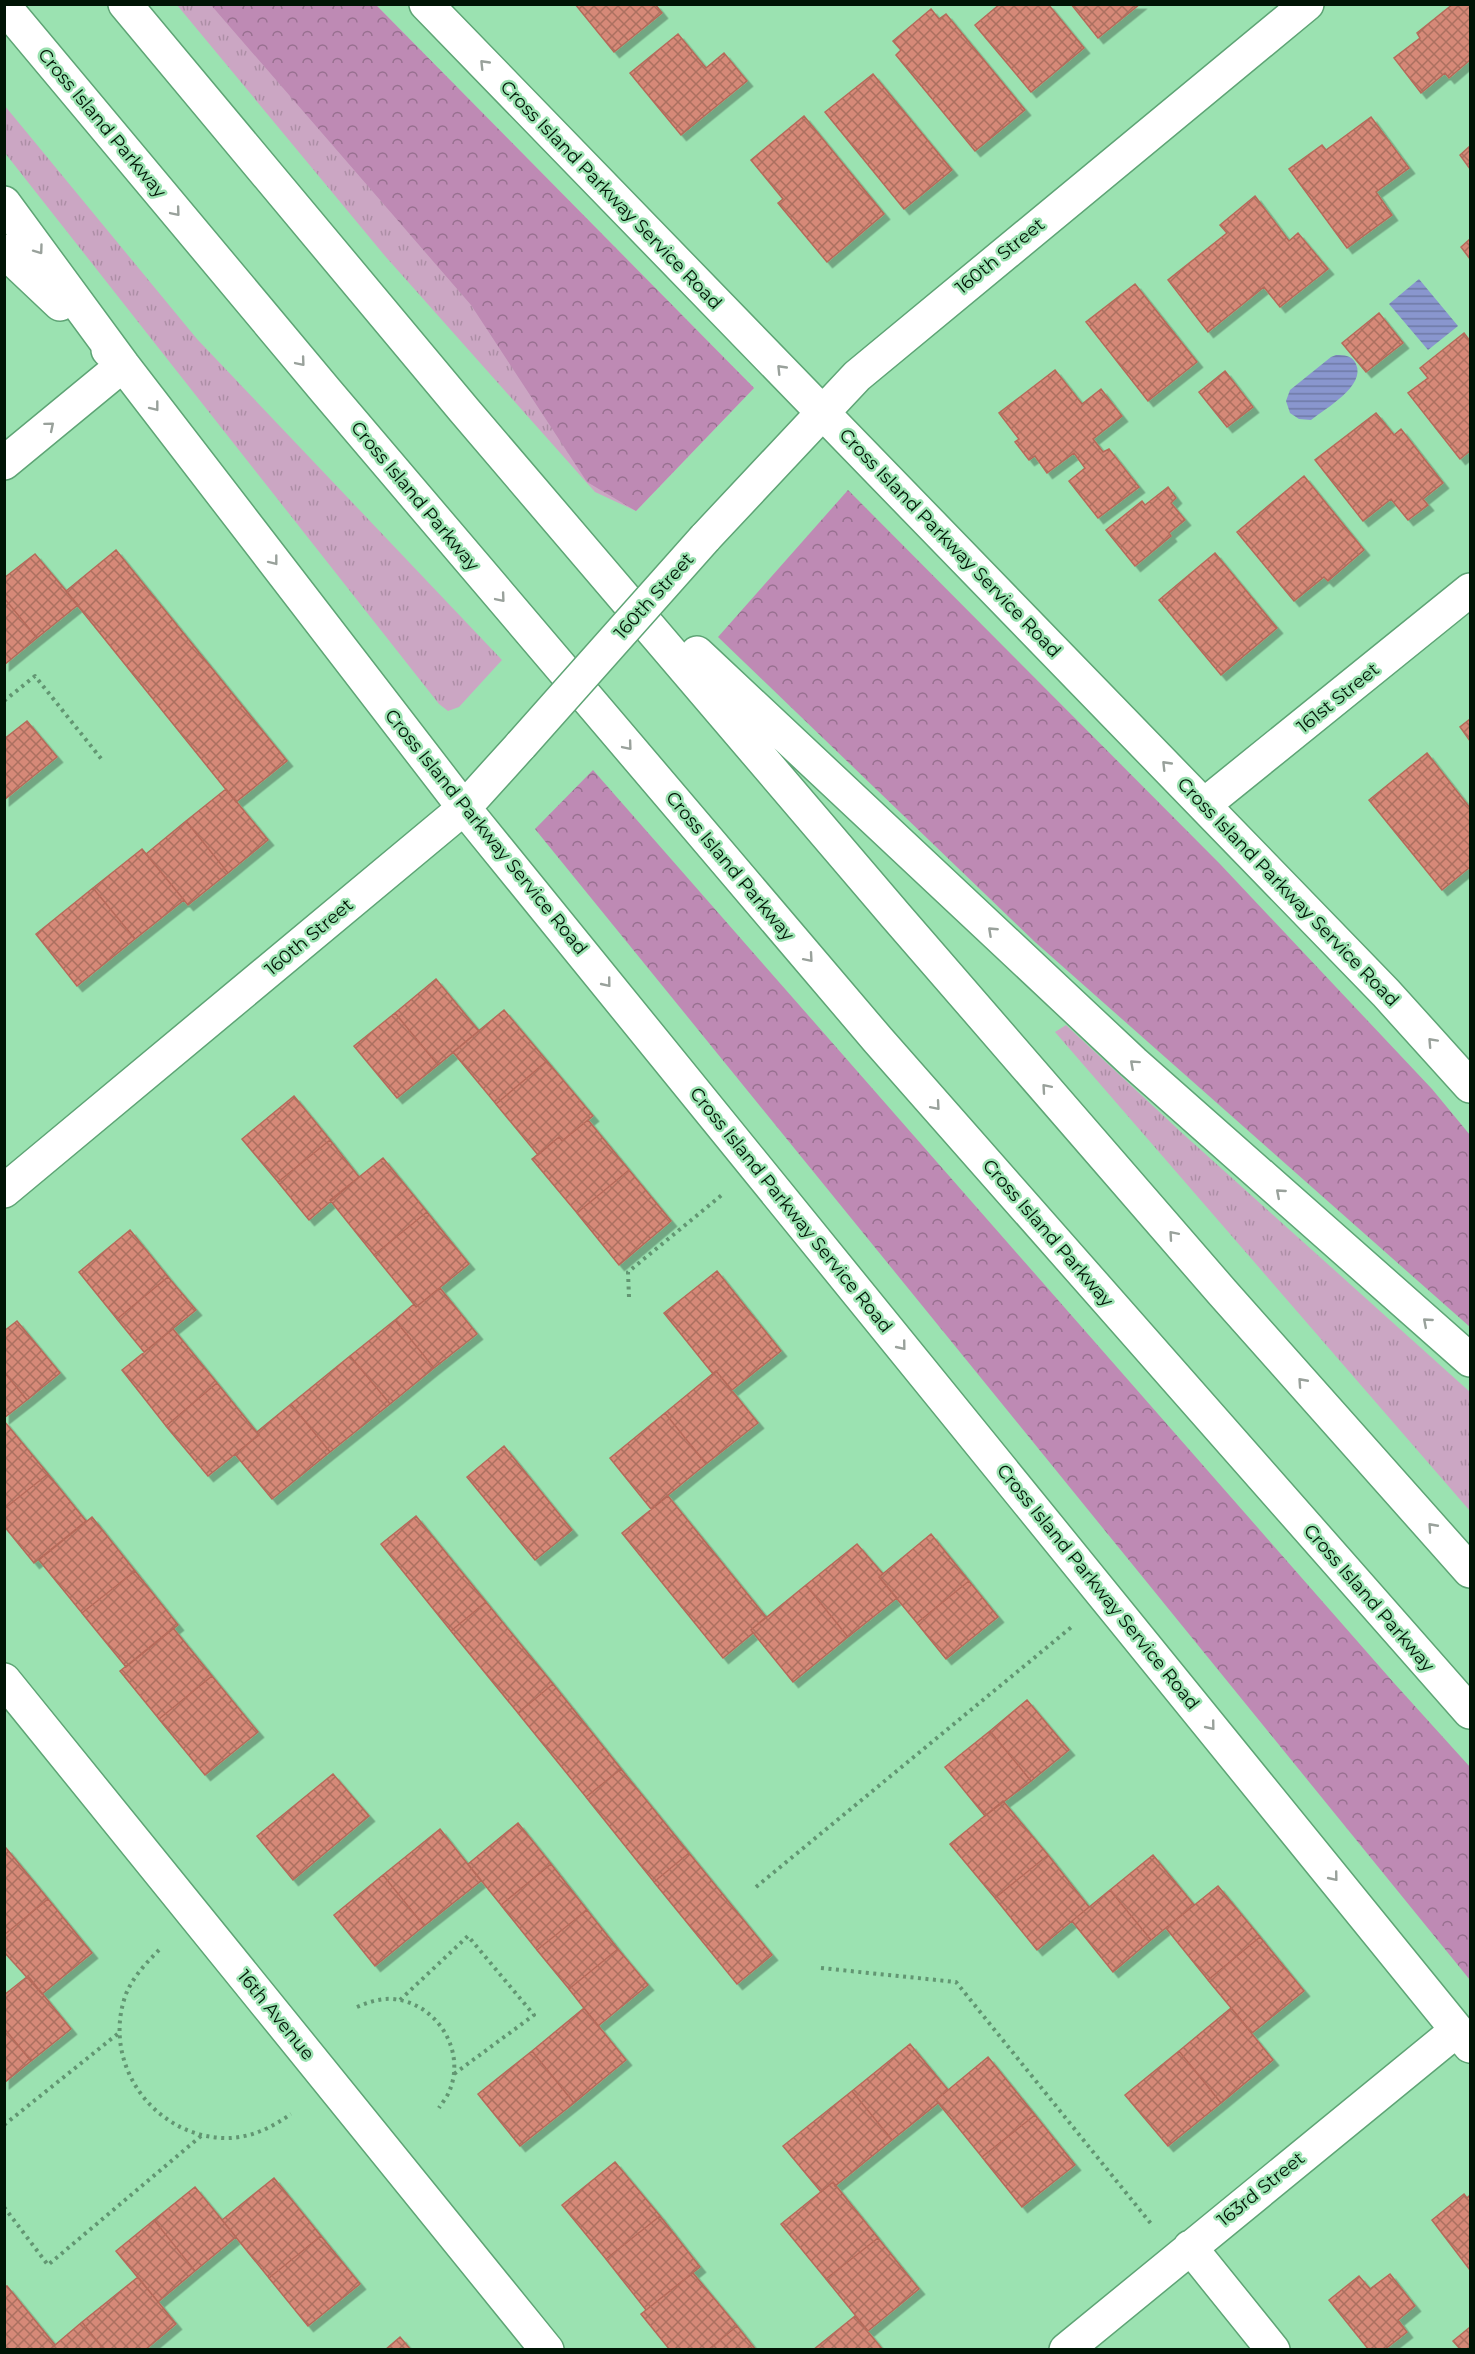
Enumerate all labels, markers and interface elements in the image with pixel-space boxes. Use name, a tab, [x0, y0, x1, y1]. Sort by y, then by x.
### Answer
street label: Cross Island Parkway	[33, 44, 171, 202]
one-way arrow	[480, 60, 491, 71]
street label: Cross Island Parkway Service Road	[496, 76, 726, 314]
one-way arrow	[169, 205, 180, 216]
street label: 160th Street	[951, 213, 1049, 299]
one-way arrow	[32, 244, 43, 255]
one-way arrow	[294, 355, 305, 366]
one-way arrow	[777, 366, 788, 377]
one-way arrow	[148, 400, 159, 411]
street label: Cross Island Parkway	[346, 417, 484, 575]
one-way arrow	[43, 422, 54, 433]
street label: Cross Island Parkway Service Road	[835, 424, 1065, 662]
street label: 160th Street	[610, 548, 698, 644]
one-way arrow	[267, 555, 278, 566]
one-way arrow	[494, 591, 505, 602]
street label: 161st Street	[1293, 658, 1383, 738]
street label: Cross Island Parkway Service Road	[380, 705, 592, 959]
one-way arrow	[621, 739, 632, 750]
one-way arrow	[1162, 762, 1173, 773]
street label: Cross Island Parkway Service Road	[1173, 773, 1403, 1011]
street label: Cross Island Parkway	[661, 787, 799, 945]
street label: 160th Street	[260, 894, 358, 980]
one-way arrow	[988, 927, 999, 938]
one-way arrow	[802, 951, 813, 962]
one-way arrow	[600, 976, 611, 987]
one-way arrow	[1428, 1039, 1439, 1049]
one-way arrow	[1131, 1060, 1142, 1071]
street label: Cross Island Parkway Service Road	[685, 1083, 897, 1337]
one-way arrow	[1042, 1084, 1053, 1095]
one-way arrow	[929, 1099, 940, 1110]
street label: Cross Island Parkway	[978, 1155, 1118, 1311]
one-way arrow	[1276, 1189, 1287, 1200]
one-way arrow	[1169, 1231, 1180, 1242]
one-way arrow	[1423, 1318, 1433, 1329]
one-way arrow	[895, 1339, 906, 1350]
one-way arrow	[1298, 1378, 1309, 1389]
street label: Cross Island Parkway Service Road	[992, 1460, 1204, 1714]
street label: Cross Island Parkway	[1299, 1520, 1439, 1676]
one-way arrow	[1428, 1524, 1439, 1534]
one-way arrow	[1203, 1719, 1214, 1730]
one-way arrow	[1326, 1870, 1337, 1881]
street label: 16th Avenue	[233, 1965, 319, 2065]
street label: 163rd Street	[1213, 2147, 1309, 2231]

